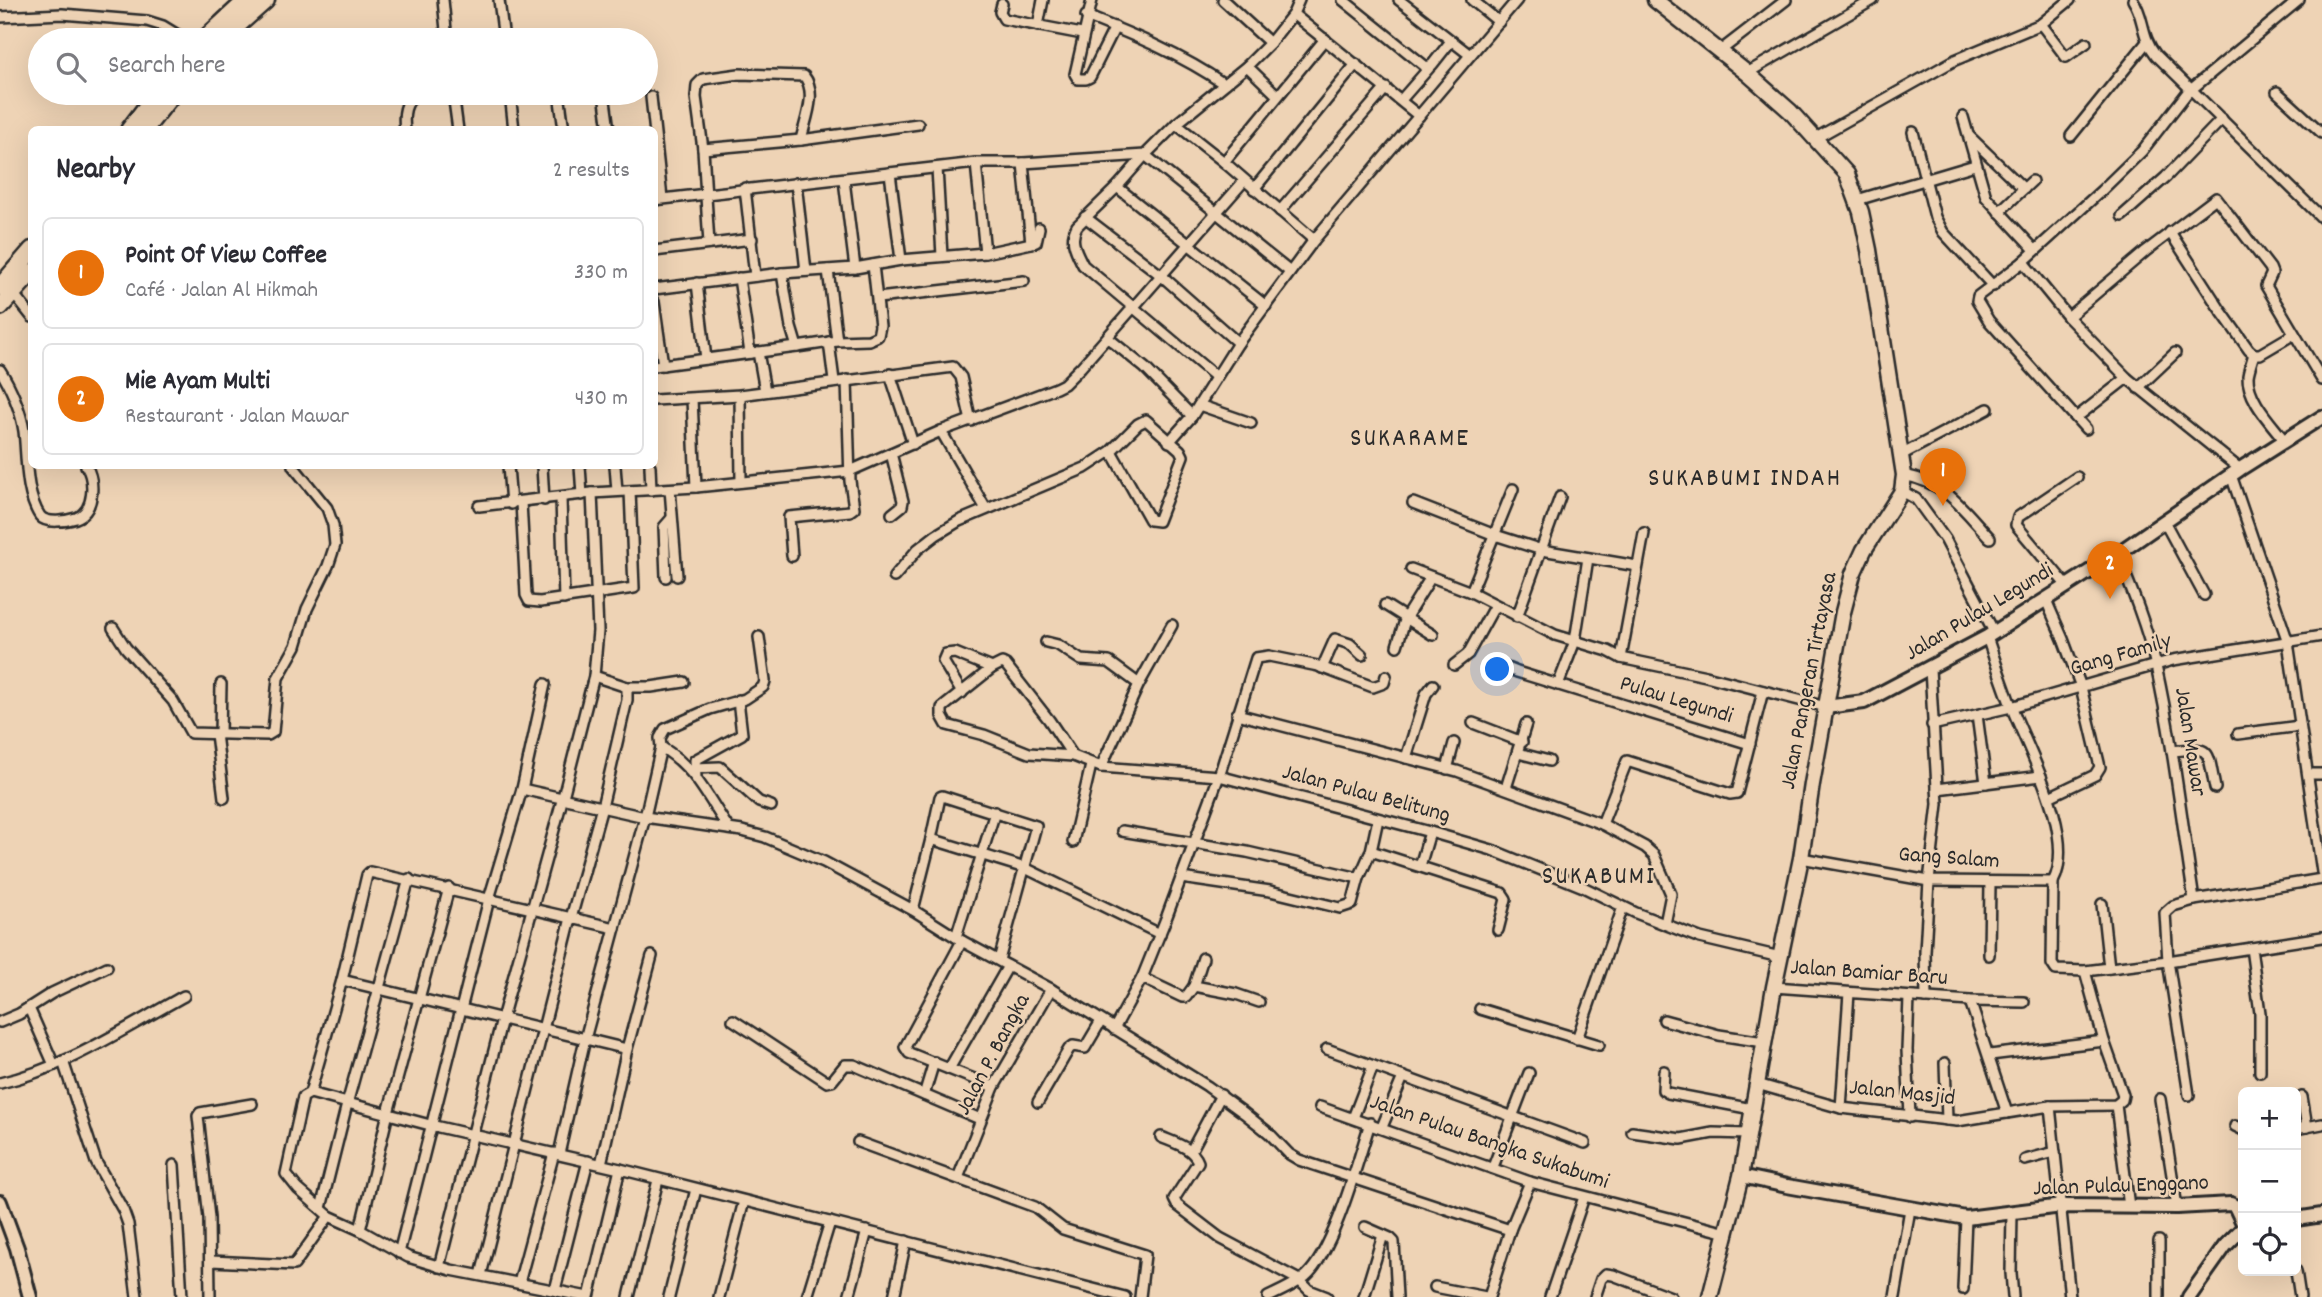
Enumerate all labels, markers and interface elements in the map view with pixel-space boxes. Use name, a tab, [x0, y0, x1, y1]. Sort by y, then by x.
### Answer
search box	[28, 28, 658, 105]
icon: search	[52, 48, 90, 86]
text: Search here	[108, 48, 226, 85]
text: Nearby	[56, 150, 134, 193]
text: 2 results	[553, 155, 630, 188]
text: Point Of View Coffee	[125, 238, 327, 275]
text: 1	[78, 257, 84, 290]
text: 330 m	[574, 257, 628, 290]
text: Café · Jalan Al Hikmah	[125, 275, 318, 308]
text: Mie Ayam Multi	[125, 364, 270, 401]
text: 2	[76, 383, 86, 416]
text: 430 m	[575, 383, 628, 416]
text: Restaurant · Jalan Mawar	[125, 401, 349, 434]
district label: SUKARAME	[1350, 421, 1470, 458]
pin: 1	[1920, 448, 1966, 506]
district label: SUKABUMI INDAH	[1648, 461, 1842, 498]
pin: 2	[2087, 541, 2133, 599]
street label: Jalan Pulau Legundi	[1899, 556, 2061, 670]
street label: Jalan Pangeran Tirtayasa	[1773, 569, 1847, 792]
street label: Gang Family	[2066, 626, 2176, 686]
your location	[1480, 652, 1514, 686]
street label: Pulau Legundi	[1615, 668, 1737, 734]
street label: Jalan Mawar	[2164, 685, 2214, 799]
street label: Jalan Pulau Belitung	[1278, 757, 1454, 833]
street label: Gang Salam	[1897, 839, 2001, 879]
district label: SUKABUMI	[1542, 859, 1656, 896]
street label: Jalan Bamiar Baru	[1789, 952, 1949, 996]
street label: Jalan P. Bangka	[948, 987, 1040, 1122]
street label: Jalan Masjid	[1847, 1072, 1957, 1116]
street label: Jalan Pulau Bangka Sukabumi	[1365, 1087, 1613, 1199]
map controls	[2238, 1087, 2301, 1276]
button: +	[2238, 1087, 2301, 1150]
button: −	[2238, 1150, 2301, 1213]
street label: Jalan Pulau Enggano	[2032, 1167, 2210, 1207]
button: locate	[2238, 1213, 2301, 1276]

